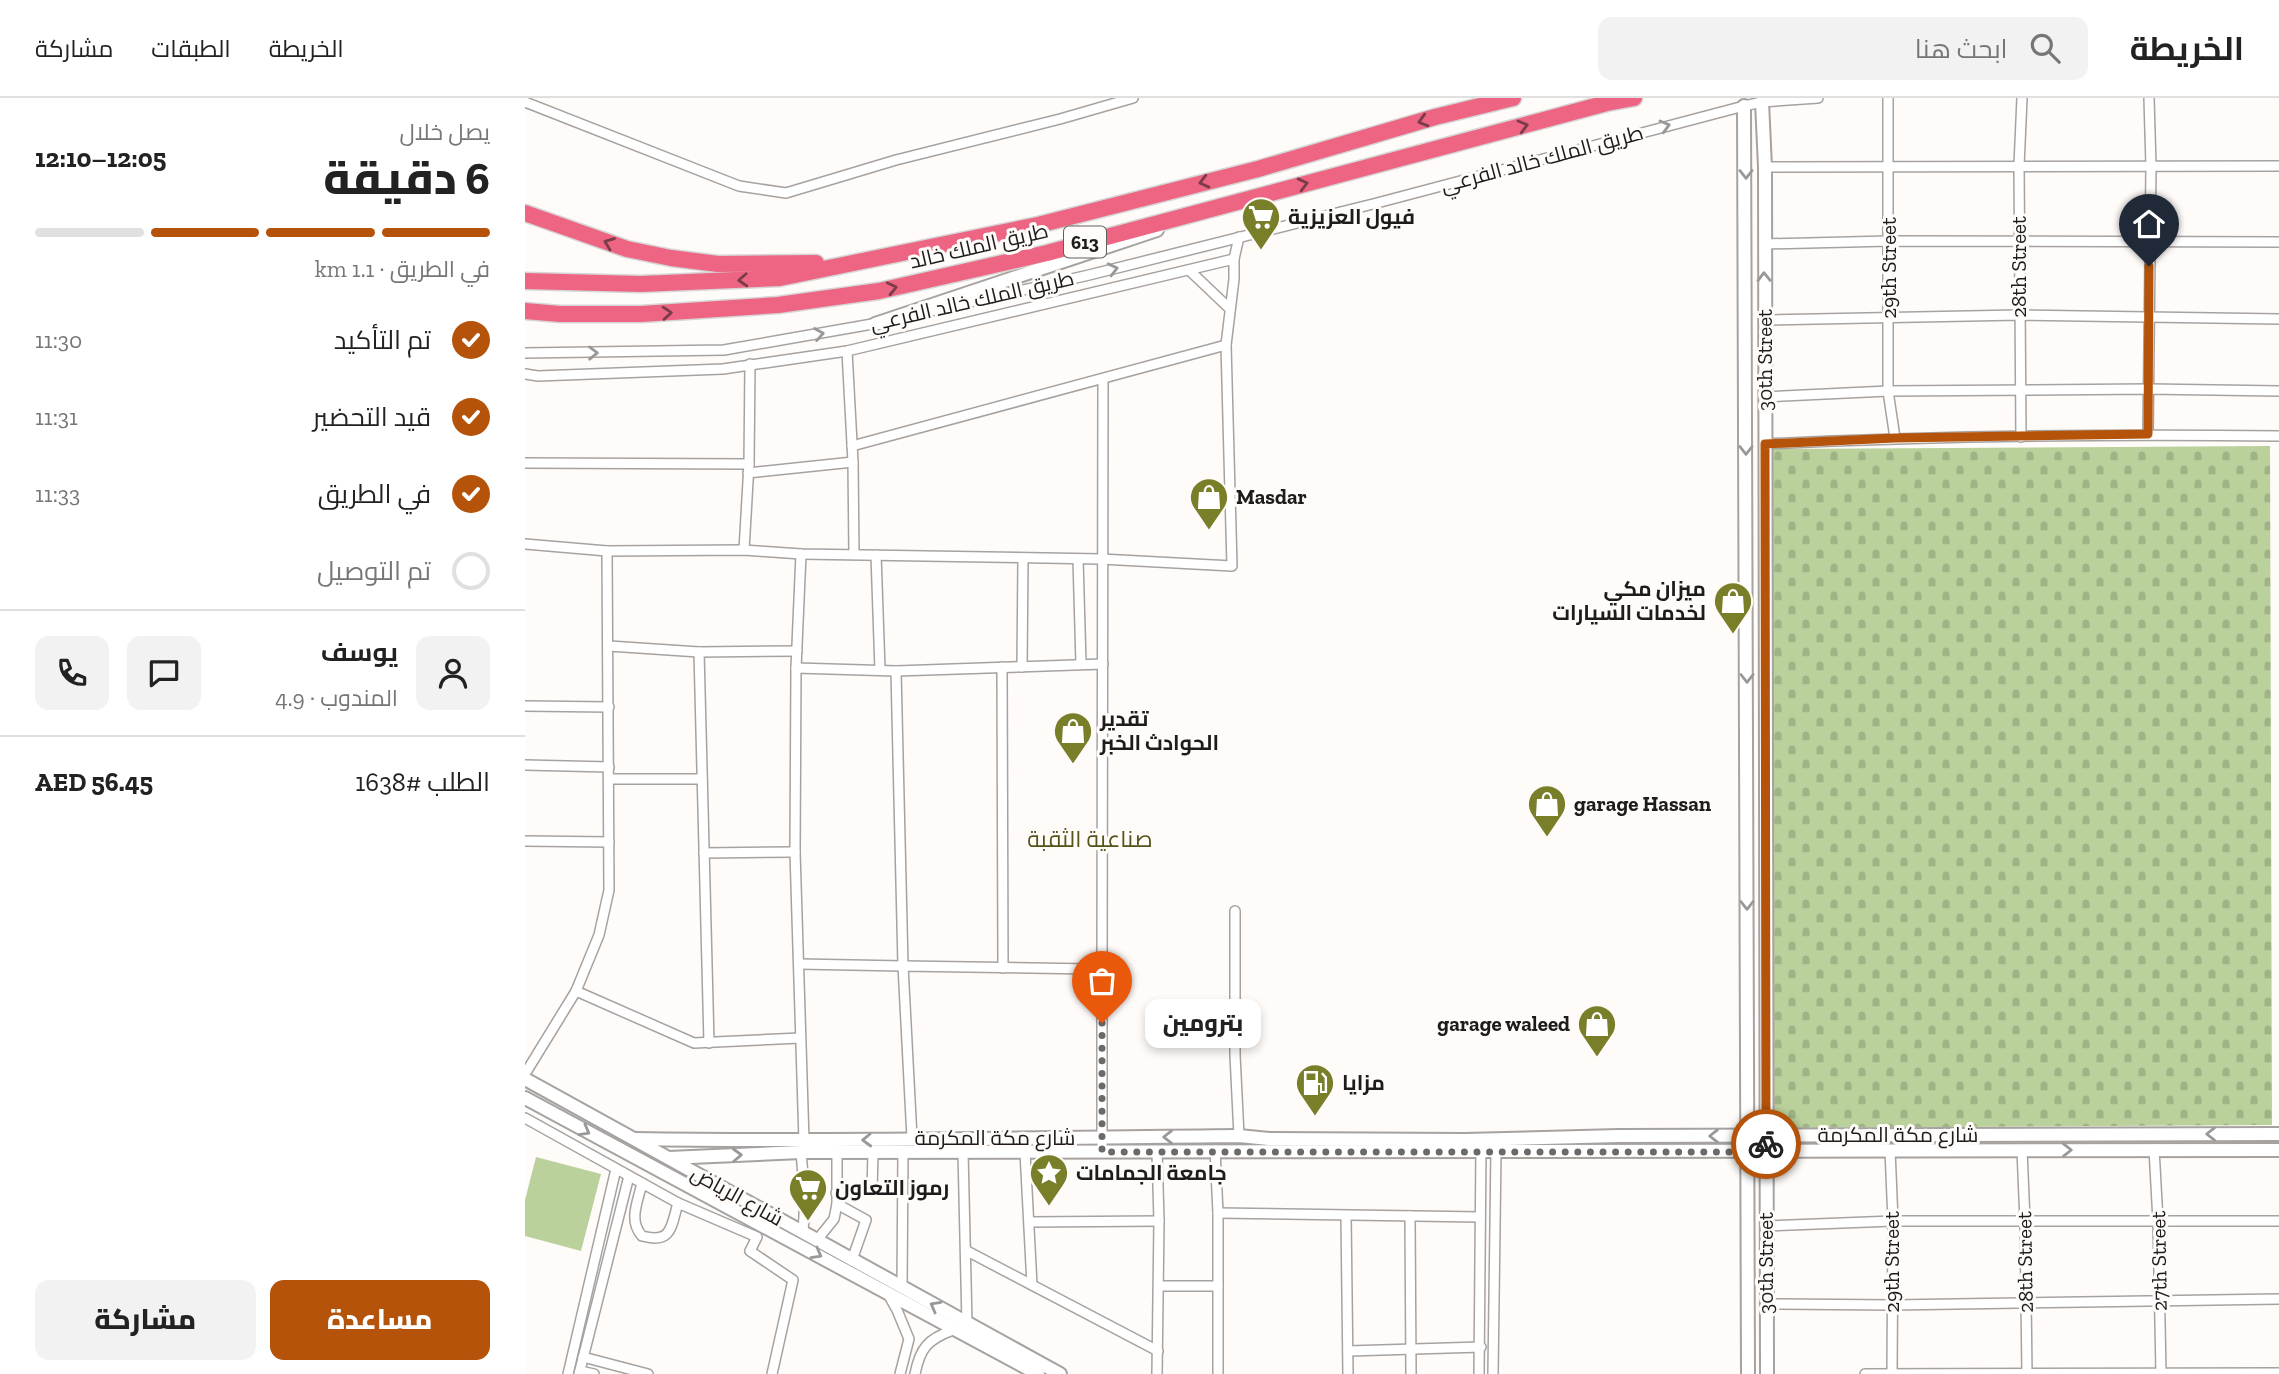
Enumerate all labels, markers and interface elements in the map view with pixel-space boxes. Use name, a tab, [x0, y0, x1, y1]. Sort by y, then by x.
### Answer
search box	[1598, 17, 2088, 80]
icon: search	[2026, 29, 2064, 67]
text: الخريطة	[2130, 29, 2244, 68]
text: ابحث هنا	[1915, 33, 2008, 65]
text: مشاركة	[35, 34, 113, 63]
text: الطبقات	[151, 34, 231, 63]
text: الخريطة	[269, 34, 344, 63]
one-way arrow	[1417, 112, 1429, 127]
text: يصل خلال	[399, 118, 490, 146]
street label: طريق الملك خالد الفرعي	[1438, 119, 1647, 201]
one-way arrow	[1517, 120, 1529, 134]
one-way arrow	[1659, 120, 1671, 134]
text: 12:05–12:10	[35, 142, 166, 174]
text: 6 دقيقة	[323, 151, 490, 206]
one-way arrow	[1738, 169, 1754, 180]
one-way arrow	[1198, 174, 1210, 188]
one-way arrow	[1297, 178, 1309, 192]
pin	[2119, 194, 2179, 266]
supermarket icon: فيول العزيزية	[1240, 196, 1282, 251]
place label: فيول العزيزية	[1288, 204, 1415, 230]
icon: home	[2130, 205, 2168, 243]
street label: 28th Street	[2006, 216, 2031, 318]
street label: طريق الملك خالد	[907, 217, 1051, 275]
street label: 29th Street	[1876, 217, 1901, 319]
road number: 613	[1064, 226, 1106, 258]
one-way arrow	[604, 237, 616, 251]
text: في الطريق · 1.1 km	[315, 255, 490, 283]
one-way arrow	[1107, 263, 1119, 277]
street label: طريق الملك خالد الفرعي	[867, 265, 1077, 340]
one-way arrow	[1757, 271, 1772, 282]
one-way arrow	[737, 272, 748, 287]
one-way arrow	[886, 281, 898, 296]
one-way arrow	[661, 306, 672, 321]
street label: 30th Street	[1752, 309, 1777, 411]
icon: check	[452, 321, 490, 359]
text: تم التأكيد	[334, 324, 431, 356]
text: 11:30	[35, 326, 82, 354]
one-way arrow	[813, 327, 825, 342]
one-way arrow	[588, 345, 599, 361]
icon: check	[452, 398, 490, 436]
text: قيد التحضير	[313, 401, 431, 433]
text: 11:31	[35, 403, 78, 431]
one-way arrow	[1738, 446, 1754, 456]
icon: check	[452, 475, 490, 513]
shop icon: Masdar	[1188, 476, 1230, 531]
text: في الطريق	[318, 478, 431, 510]
text: 11:33	[35, 480, 80, 508]
place label: Masdar	[1236, 484, 1307, 509]
text: تم التوصيل	[317, 555, 431, 587]
place label: ميزان مكي لخدمات السيارات	[1552, 576, 1706, 625]
shop icon: ميزان مكي لخدمات السيارات	[1712, 580, 1754, 635]
button: phone	[35, 636, 109, 710]
button: chat	[127, 636, 201, 710]
text: يوسف	[321, 636, 398, 668]
button: person	[416, 636, 490, 710]
one-way arrow	[1739, 673, 1755, 684]
text: المندوب · 4.9	[275, 684, 398, 712]
place label: تقدير الحوادث الخبر	[1099, 706, 1219, 756]
shop icon: تقدير الحوادث الخبر	[1052, 710, 1094, 765]
text: AED 56.45	[35, 766, 153, 798]
text: الطلب #1638	[355, 766, 490, 798]
shop icon: garage Hassan	[1526, 783, 1568, 838]
place label: garage Hassan	[1574, 791, 1712, 816]
district label: صناعية الثقبة	[1027, 825, 1153, 853]
one-way arrow	[1739, 901, 1755, 911]
pin	[1072, 951, 1132, 1023]
icon: bag	[1083, 962, 1121, 1000]
callout: بترومين	[1144, 998, 1259, 1048]
shop icon: garage waleed	[1576, 1003, 1618, 1058]
text: بترومين	[1163, 1009, 1243, 1037]
place label: garage waleed	[1437, 1011, 1570, 1036]
fuel station icon: مزايا	[1294, 1062, 1336, 1117]
place label: مزايا	[1342, 1070, 1385, 1095]
courier	[1731, 1109, 1801, 1179]
one-way arrow	[578, 1122, 590, 1136]
street label: شارع مكة المكرمة	[1818, 1122, 1979, 1149]
street label: شارع مكة المكرمة	[915, 1125, 1076, 1152]
icon: bike	[1747, 1125, 1785, 1163]
one-way arrow	[2205, 1126, 2216, 1142]
one-way arrow	[1708, 1128, 1719, 1144]
one-way arrow	[1162, 1129, 1173, 1145]
one-way arrow	[861, 1132, 872, 1147]
one-way arrow	[2063, 1142, 2073, 1158]
one-way arrow	[732, 1147, 743, 1162]
place icon: جامعة الجمامات	[1028, 1152, 1070, 1207]
street label: شارع الرياض	[686, 1160, 788, 1233]
place label: جامعة الجمامات	[1076, 1160, 1227, 1185]
supermarket icon: رموز التعاون	[787, 1167, 829, 1222]
place label: رموز التعاون	[835, 1175, 949, 1201]
street label: 29th Street	[1879, 1211, 1904, 1313]
street label: 28th Street	[2011, 1211, 2038, 1313]
street label: 27th Street	[2145, 1211, 2172, 1311]
street label: 30th Street	[1753, 1212, 1778, 1314]
one-way arrow	[810, 1246, 823, 1259]
button: مشاركة	[35, 1280, 256, 1360]
button: مساعدة	[270, 1280, 490, 1360]
one-way arrow	[930, 1301, 943, 1314]

